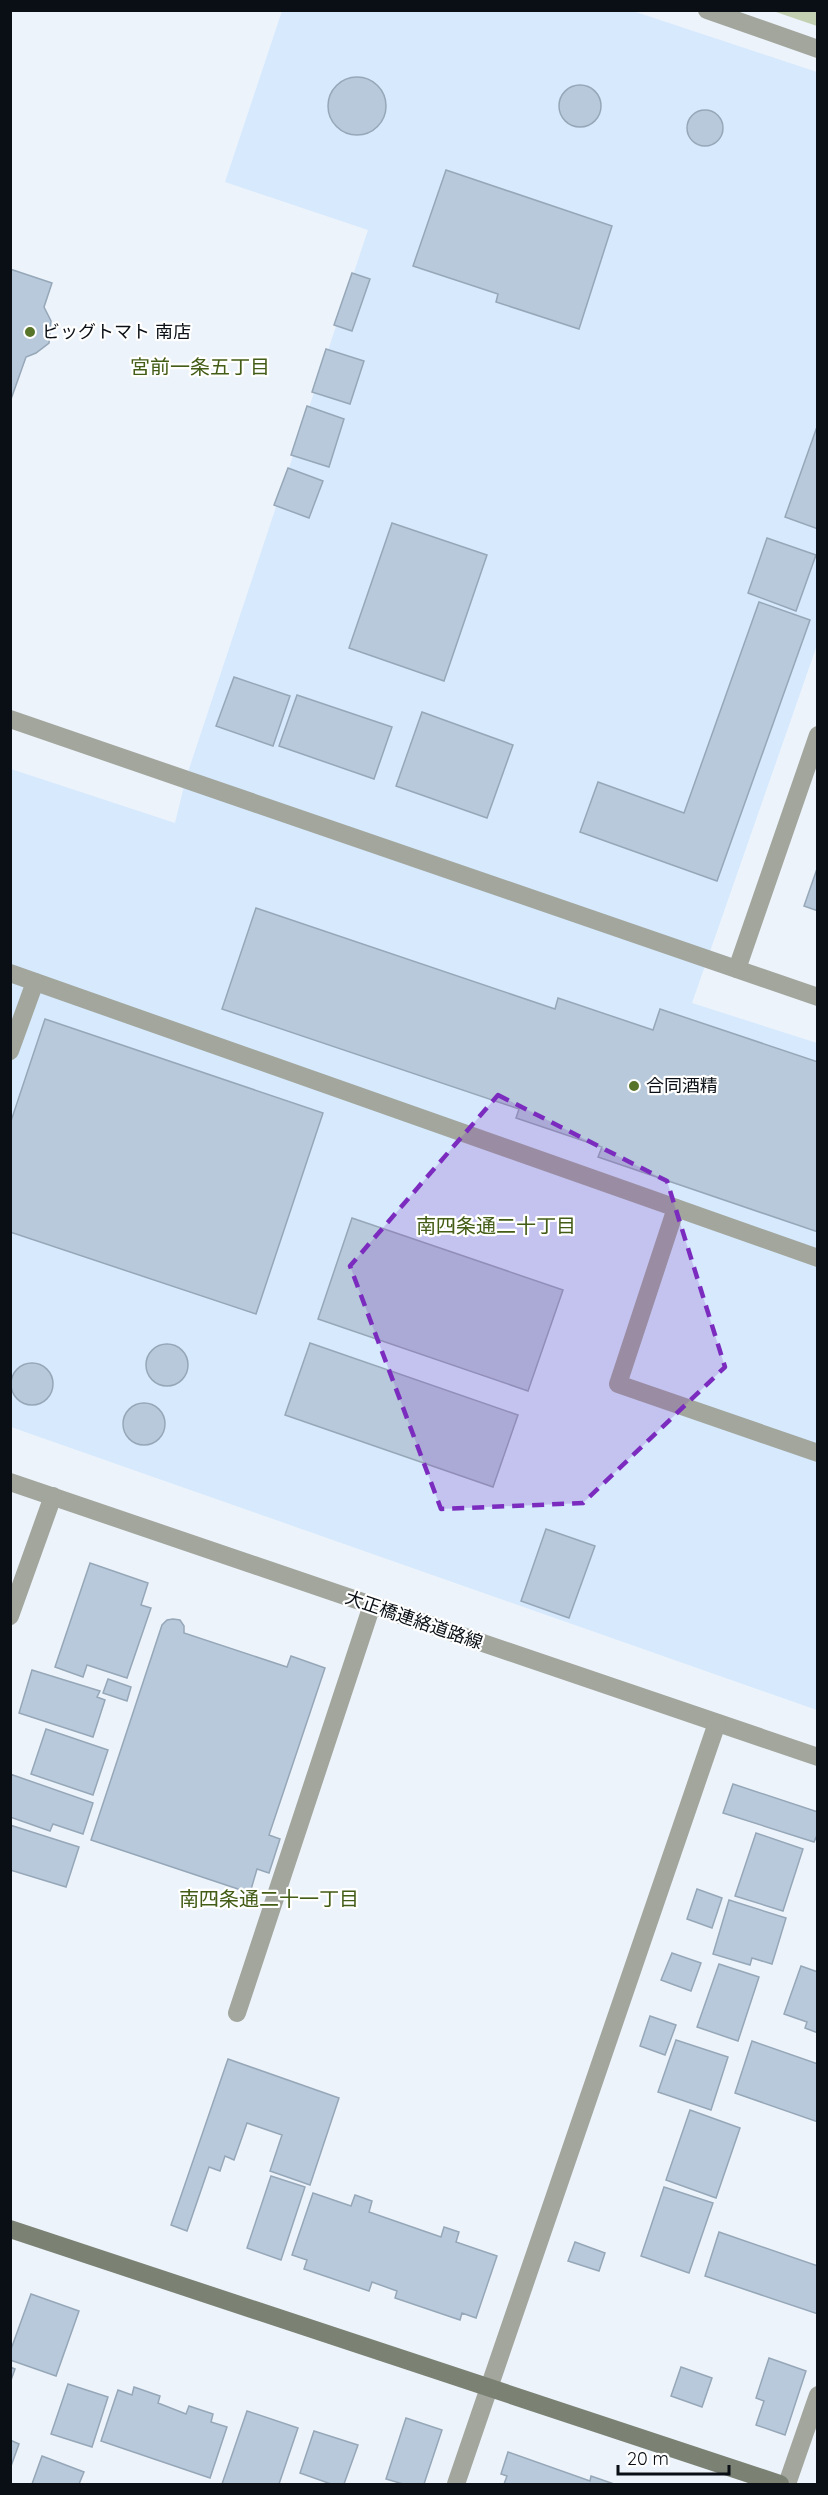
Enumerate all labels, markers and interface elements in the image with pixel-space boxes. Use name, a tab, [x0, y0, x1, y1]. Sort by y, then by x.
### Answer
place label: ビッグトマト 南店	[42, 320, 191, 343]
marker: ビッグトマト 南店	[23, 325, 37, 339]
district label: 宮前一条五丁目	[130, 354, 270, 379]
place label: 合同酒精	[646, 1074, 718, 1097]
marker: 合同酒精	[627, 1079, 641, 1093]
district label: 南四条通二十丁目	[416, 1213, 576, 1238]
street label: 大正橋連絡道路線	[342, 1585, 486, 1654]
district label: 南四条通二十一丁目	[179, 1886, 359, 1911]
scale bar	[618, 2438, 729, 2476]
text: 20 m	[627, 2447, 669, 2470]

